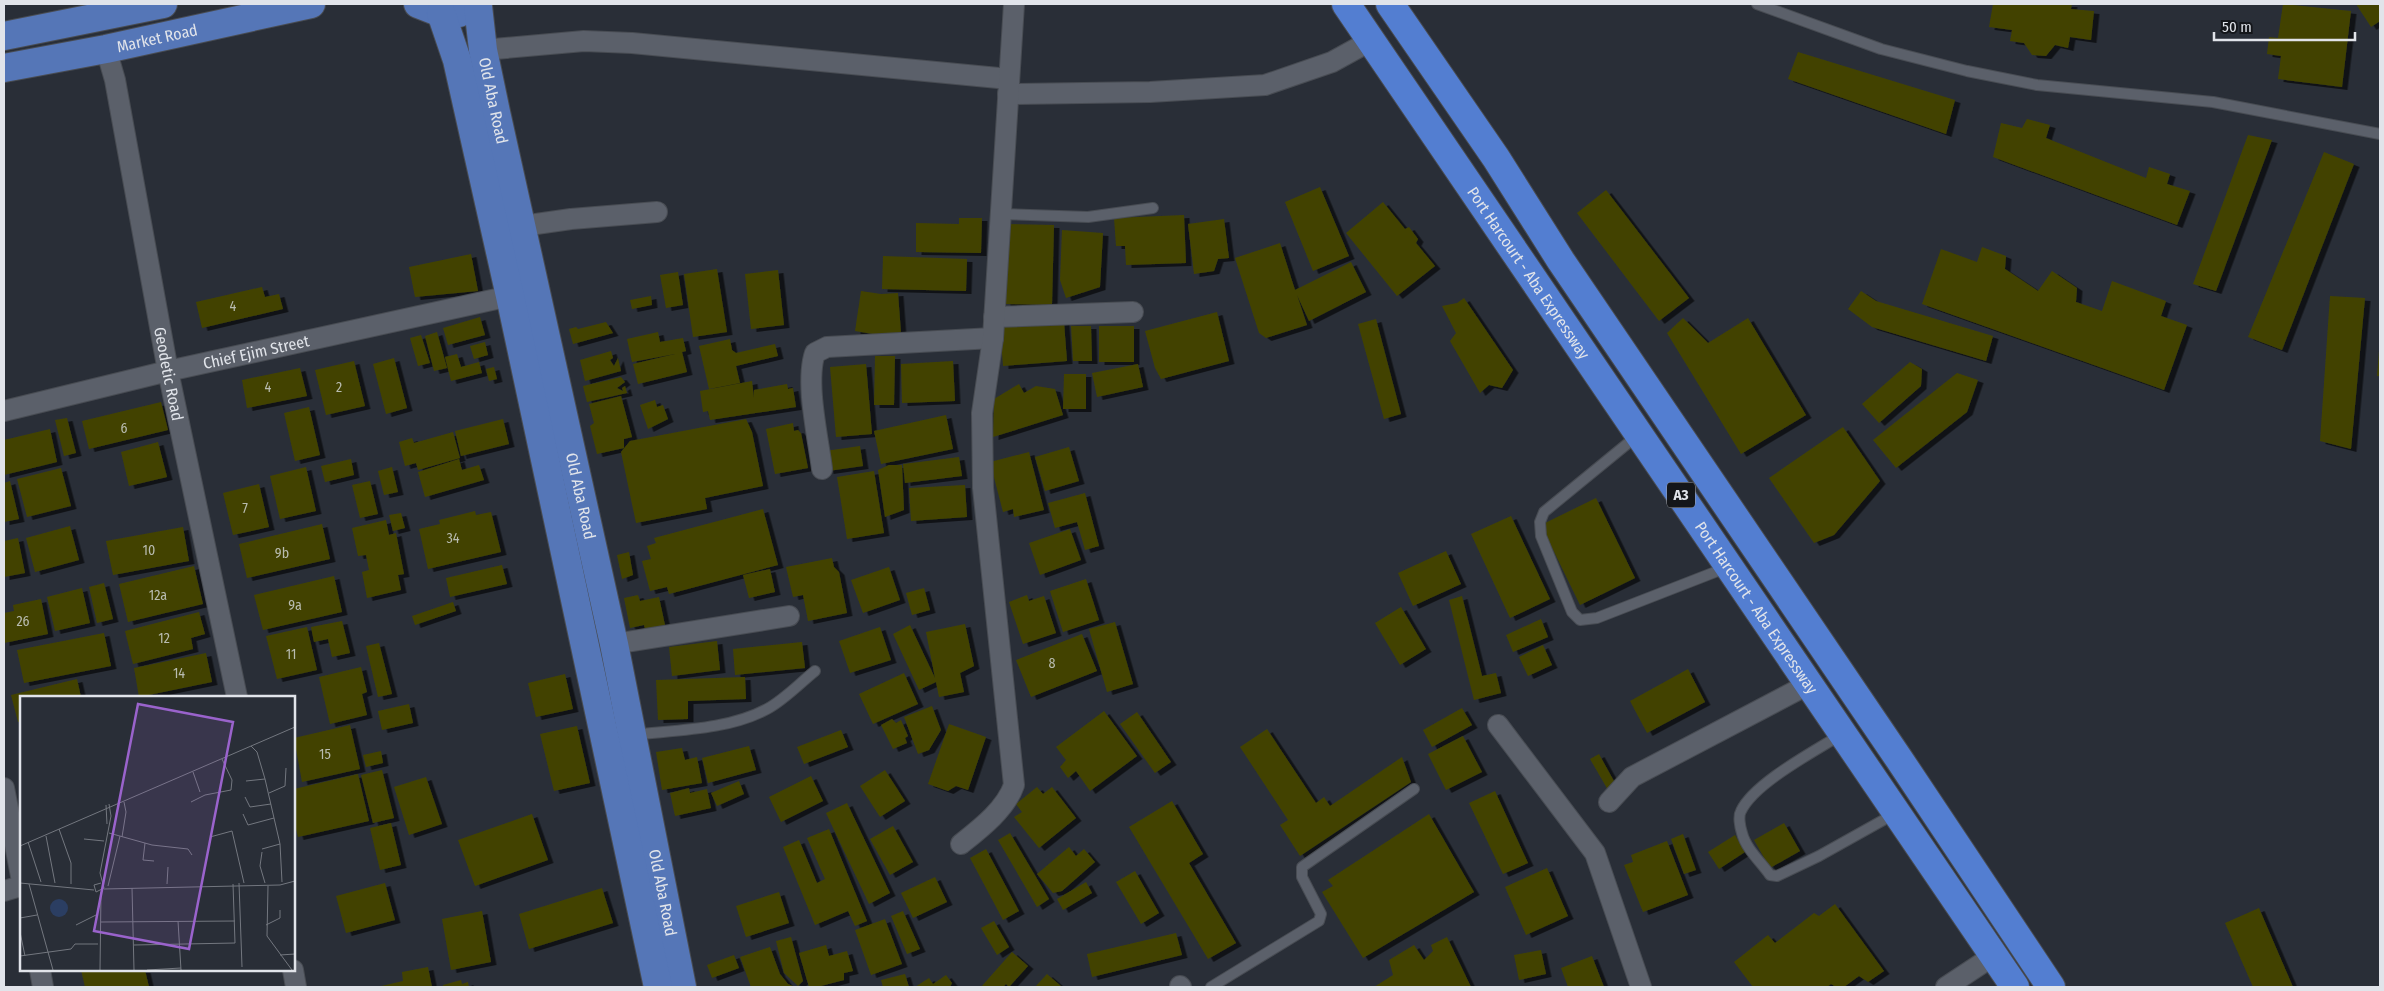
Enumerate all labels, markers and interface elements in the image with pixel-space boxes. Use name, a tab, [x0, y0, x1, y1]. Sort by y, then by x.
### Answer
scale bar	[2214, 10, 2355, 42]
text: 50 m	[2222, 18, 2252, 36]
street label: Market Road	[115, 20, 199, 56]
street label: Old Aba Road	[475, 56, 512, 146]
street label: Port Harcourt - Aba Expressway	[1464, 183, 1595, 363]
house number: 4	[230, 298, 237, 315]
street label: Geodetic Road	[151, 325, 188, 422]
street label: Chief Ejim Street	[201, 331, 312, 373]
house number: 4	[265, 379, 272, 396]
house number: 2	[336, 379, 342, 396]
house number: 6	[121, 420, 128, 437]
street label: Old Aba Road	[562, 451, 600, 541]
road number: A3	[1667, 482, 1695, 508]
house number: 7	[242, 500, 248, 517]
street label: Port Harcourt - Aba Expressway	[1691, 518, 1822, 698]
house number: 34	[446, 530, 460, 547]
house number: 10	[143, 542, 155, 559]
house number: 9b	[275, 545, 289, 562]
house number: 12a	[149, 587, 167, 604]
house number: 9a	[288, 597, 302, 614]
house number: 26	[16, 613, 30, 630]
house number: 12	[158, 630, 170, 647]
house number: 11	[286, 646, 296, 663]
house number: 8	[1049, 655, 1056, 672]
house number: 14	[173, 665, 185, 682]
inset map	[20, 696, 295, 971]
house number: 15	[319, 746, 331, 763]
street label: Old Aba Road	[645, 848, 681, 938]

